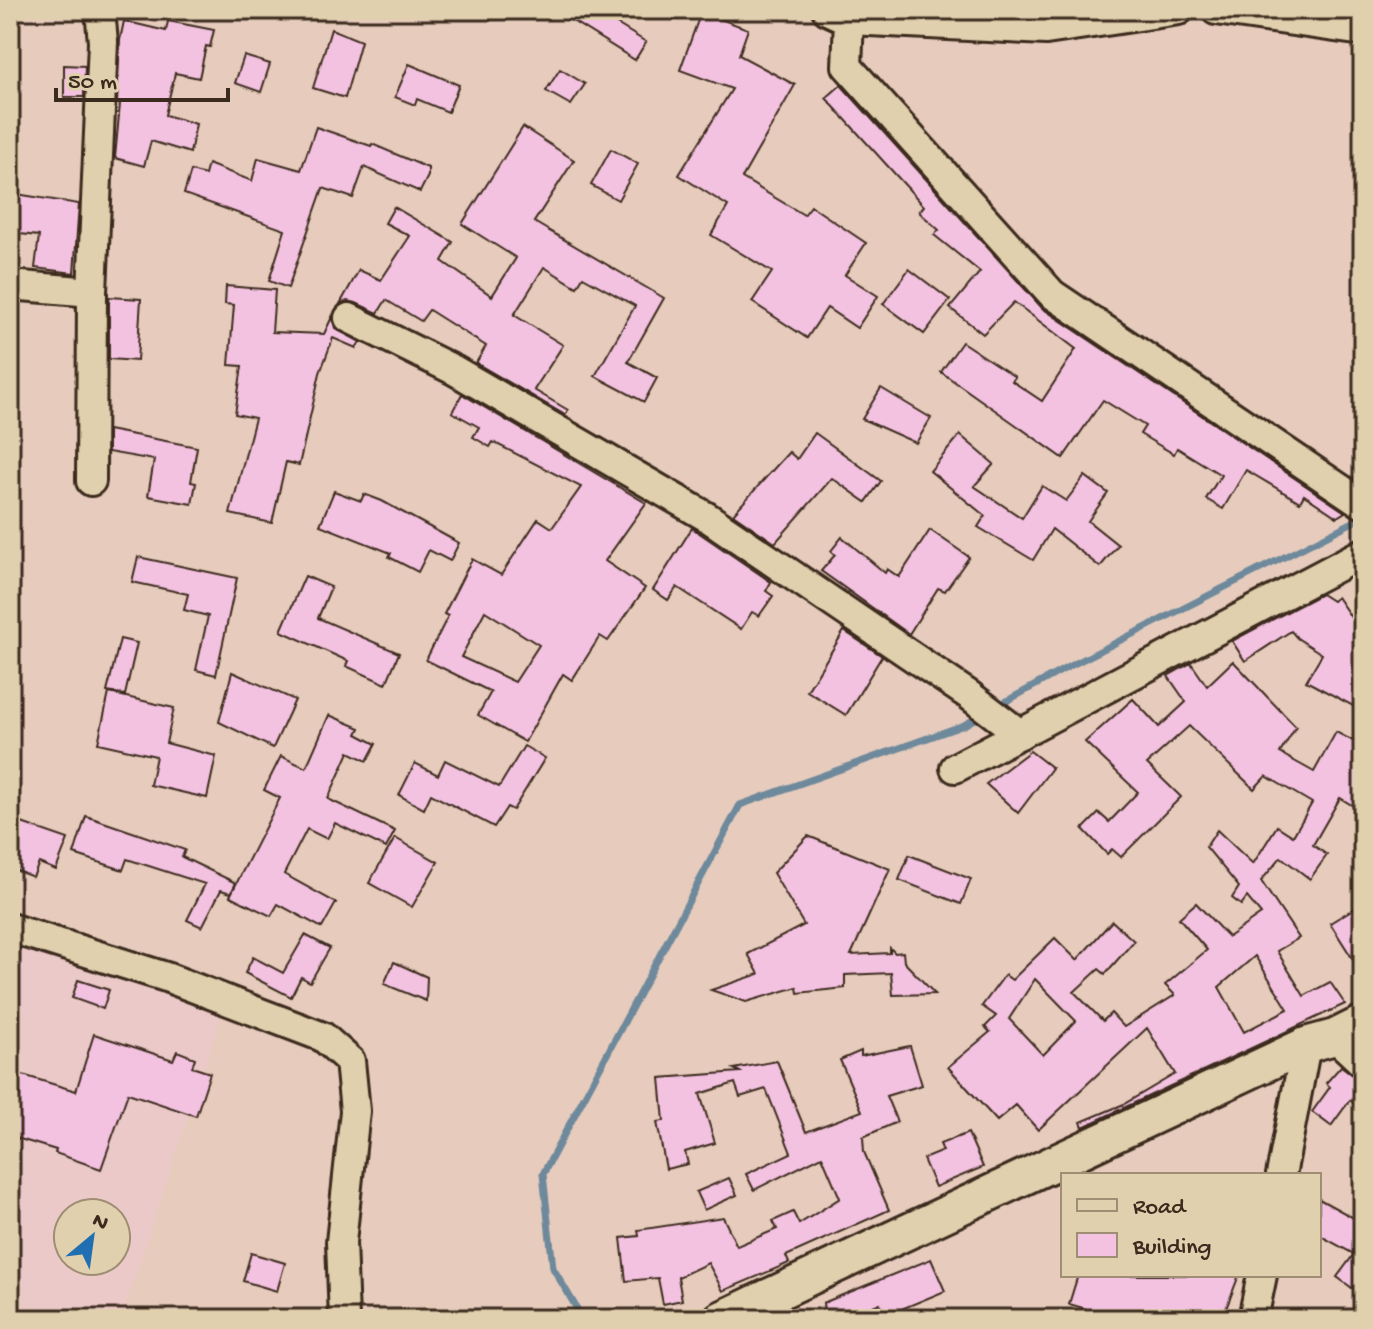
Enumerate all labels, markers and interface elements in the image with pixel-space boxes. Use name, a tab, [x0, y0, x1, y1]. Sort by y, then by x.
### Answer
scale bar	[56, 52, 228, 102]
text: 50 m	[68, 69, 117, 98]
legend	[1061, 1173, 1321, 1277]
text: Road	[1133, 1194, 1187, 1223]
north arrow	[52, 1197, 132, 1277]
text: N	[87, 1208, 112, 1238]
text: Building	[1132, 1234, 1211, 1263]

